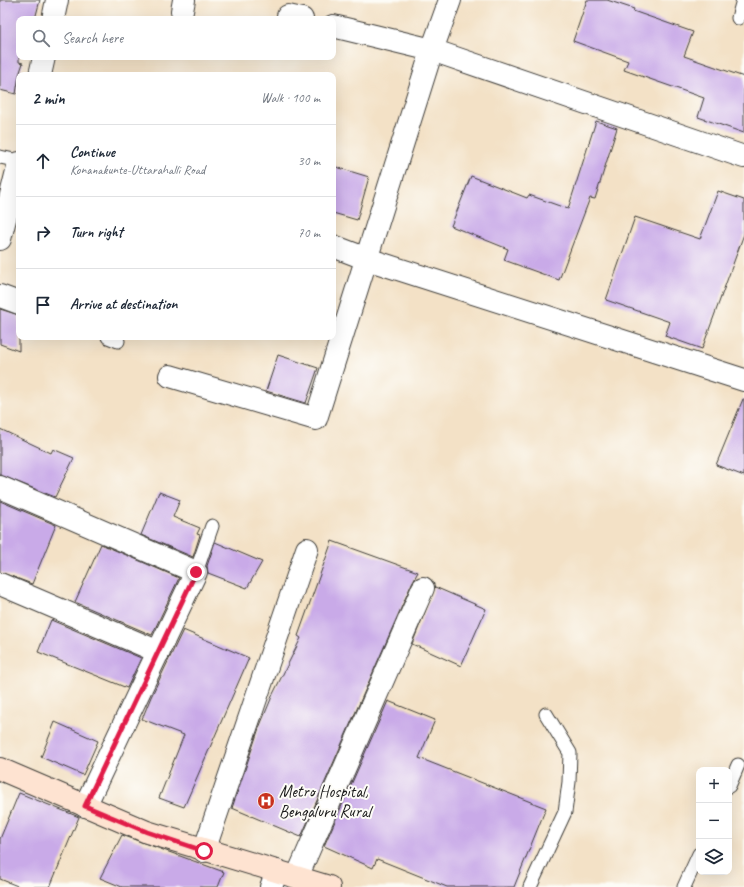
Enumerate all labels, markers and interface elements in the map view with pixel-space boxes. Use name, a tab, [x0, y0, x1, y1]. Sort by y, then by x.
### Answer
search box	[16, 16, 336, 60]
icon: search	[30, 27, 52, 49]
text: Search here	[62, 29, 123, 48]
text: 2 min	[32, 88, 65, 109]
text: Walk · 100 m	[261, 90, 320, 106]
text: Continue	[70, 143, 115, 162]
icon: ahead	[32, 150, 54, 172]
text: 30 m	[298, 153, 320, 169]
text: Konanakunte-Uttarahalli Road	[70, 162, 205, 178]
icon: right	[32, 222, 54, 244]
text: Turn right	[70, 223, 123, 242]
text: 70 m	[298, 225, 320, 241]
icon: arrive	[32, 294, 54, 316]
text: Arrive at destination	[70, 295, 177, 314]
route end	[187, 563, 205, 581]
map controls	[696, 767, 732, 875]
button: +	[696, 767, 732, 803]
place label: Metro Hospital, Bengaluru Rural	[279, 781, 374, 822]
hospital icon: Metro Hospital, Bengaluru Rural	[256, 791, 276, 811]
button: −	[696, 803, 732, 839]
button: layers	[696, 839, 732, 875]
route start	[195, 842, 213, 860]

